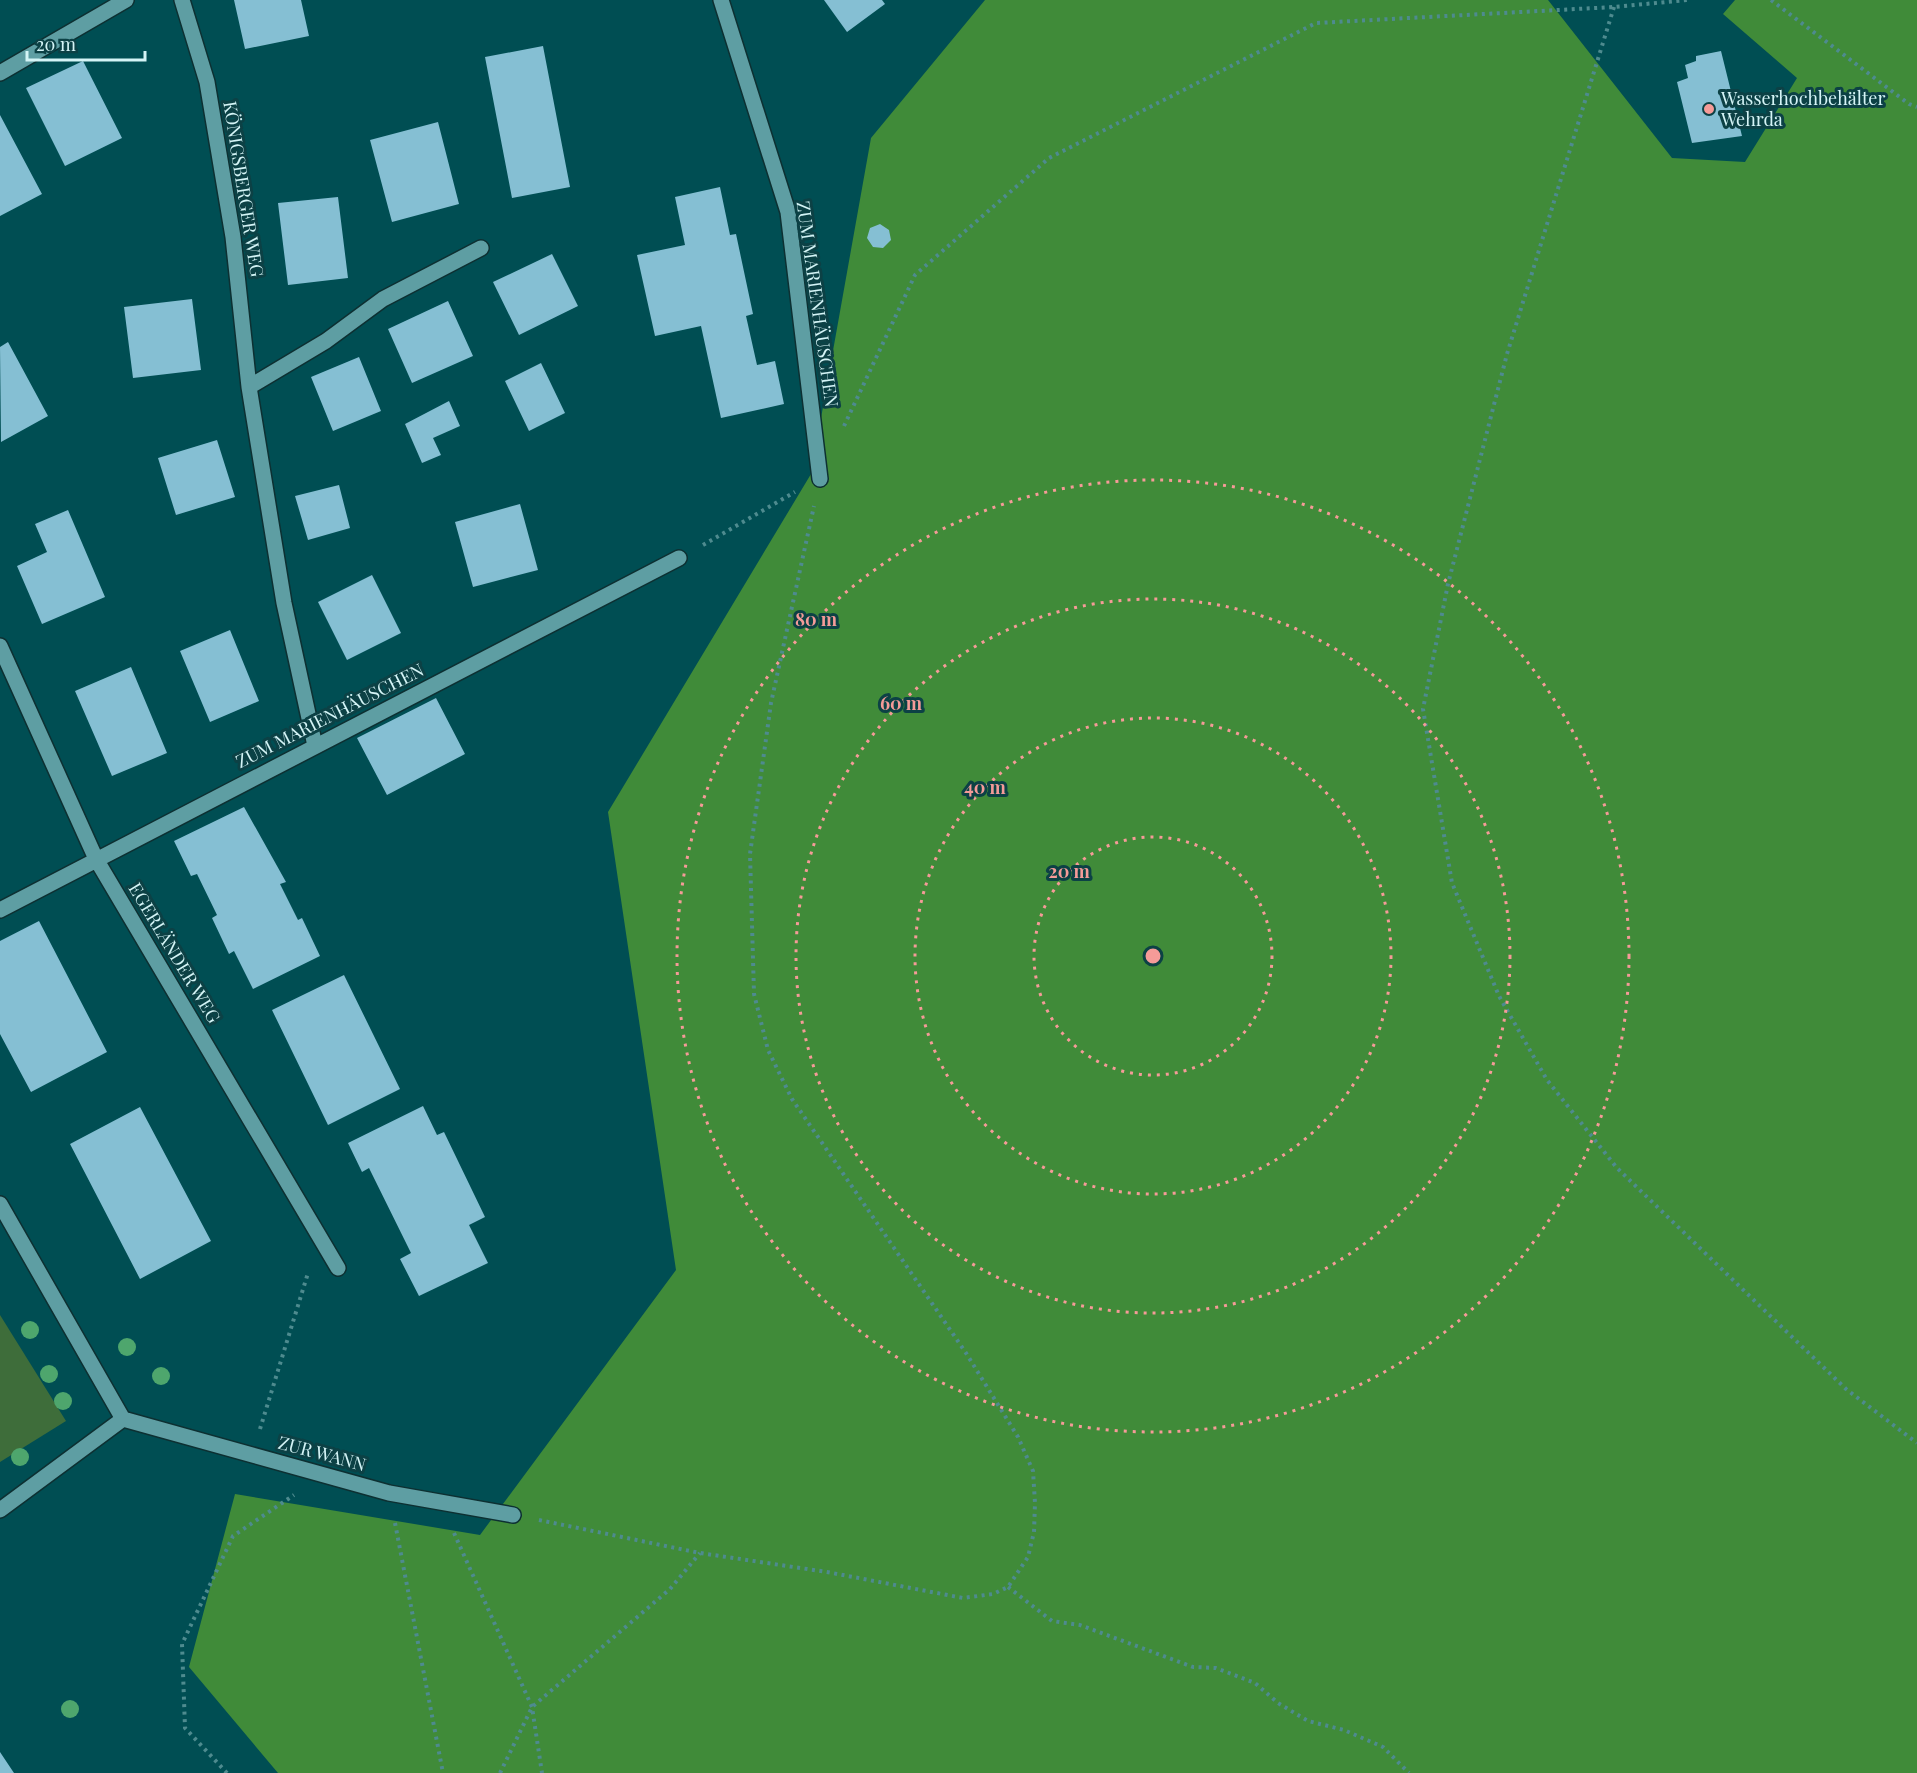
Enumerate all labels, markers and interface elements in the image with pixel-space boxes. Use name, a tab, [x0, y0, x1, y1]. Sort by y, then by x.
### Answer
scale bar	[27, 24, 146, 62]
text: 20 m	[36, 32, 76, 56]
place label: Wasserhochbehälter Wehrda	[1720, 86, 1885, 131]
street label: KÖNIGSBERGER WEG	[218, 99, 270, 279]
marker: Wasserhochbehälter Wehrda	[1702, 102, 1716, 116]
street label: ZUM MARIENHÄUSCHEN	[792, 199, 844, 409]
text: 80 m	[795, 607, 838, 631]
street label: ZUM MARIENHÄUSCHEN	[231, 657, 428, 773]
text: 60 m	[880, 691, 923, 715]
text: 40 m	[964, 775, 1007, 799]
text: 20 m	[1048, 859, 1090, 883]
street label: EGERLÄNDER WEG	[123, 878, 226, 1027]
centre of rings	[1143, 946, 1163, 966]
street label: ZUR WANN	[276, 1430, 369, 1476]

